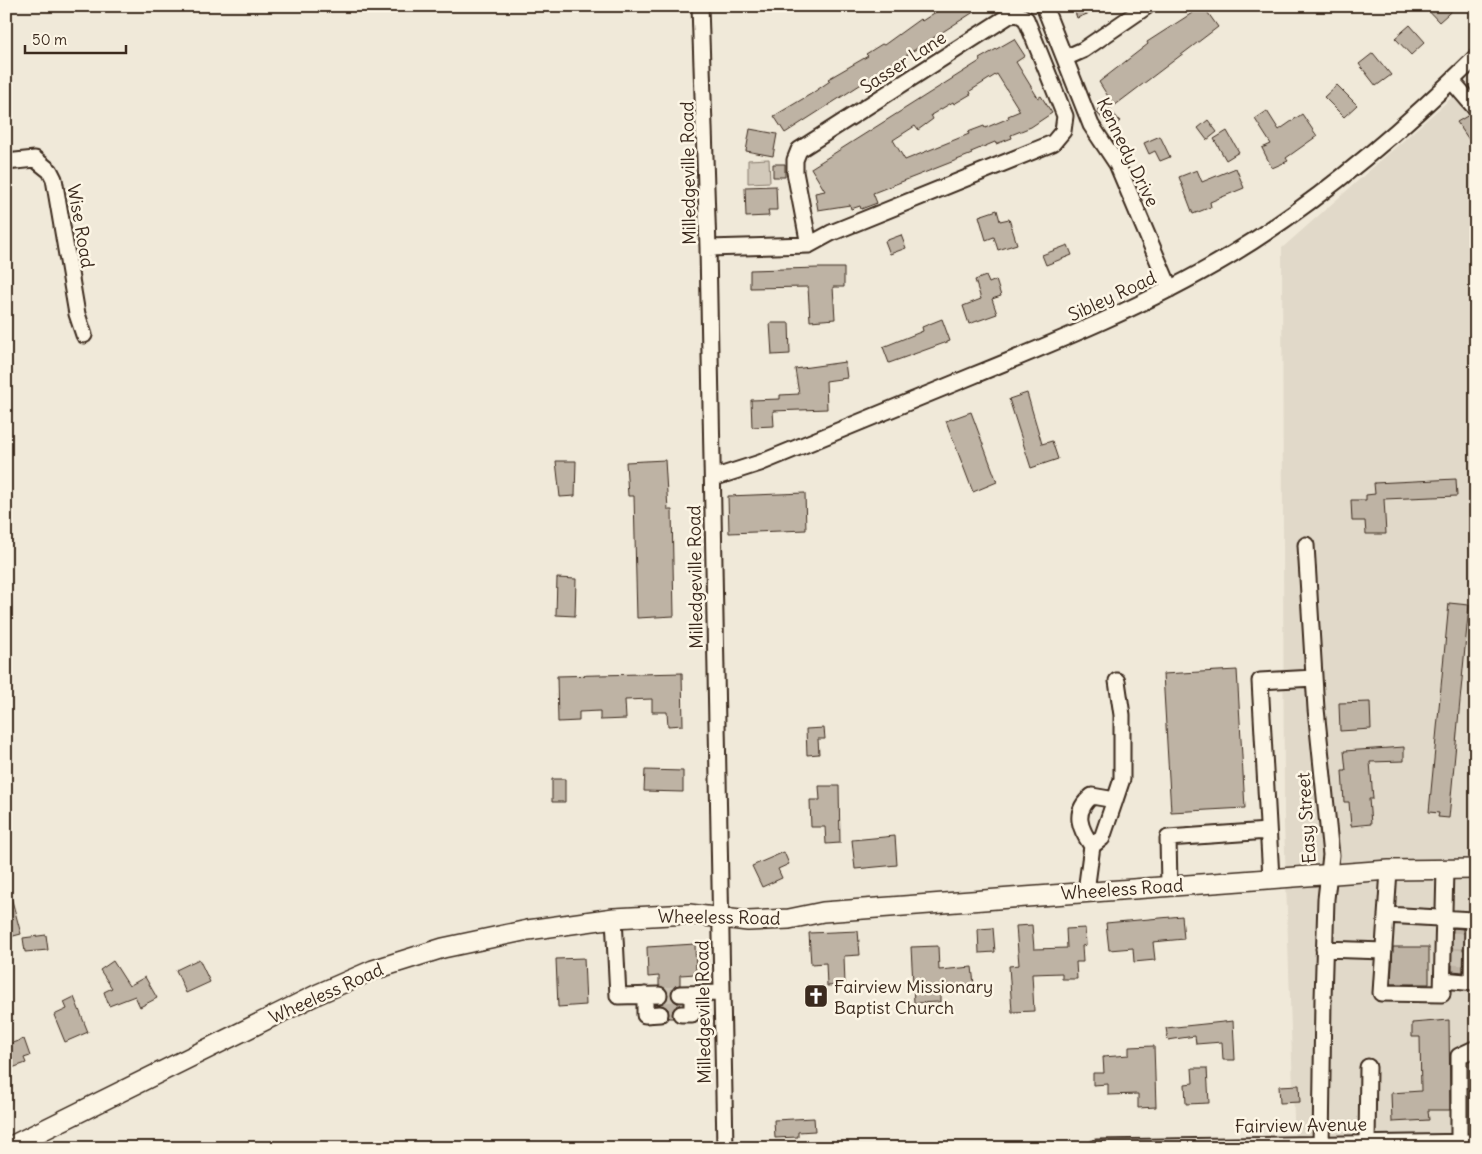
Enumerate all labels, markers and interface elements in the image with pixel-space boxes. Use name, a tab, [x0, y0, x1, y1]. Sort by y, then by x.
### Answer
scale bar	[25, 22, 126, 54]
street label: Sasser Lane	[856, 26, 950, 98]
text: 50 m	[32, 30, 67, 49]
street label: Kennedy Drive	[1092, 94, 1164, 210]
street label: Milledgeville Road	[675, 101, 701, 245]
street label: Wise Road	[62, 182, 100, 270]
street label: Sibley Road	[1064, 265, 1160, 326]
street label: Milledgeville Road	[682, 505, 708, 649]
street label: Easy Street	[1291, 772, 1321, 864]
street label: Wheeless Road	[1060, 873, 1184, 905]
street label: Wheeless Road	[657, 904, 781, 930]
street label: Milledgeville Road	[690, 940, 716, 1084]
street label: Wheeless Road	[265, 957, 387, 1028]
place label: Fairview Missionary Baptist Church	[834, 975, 993, 1019]
church icon: Fairview Missionary Baptist Church	[803, 983, 829, 1009]
street label: Fairview Avenue	[1235, 1112, 1367, 1138]

